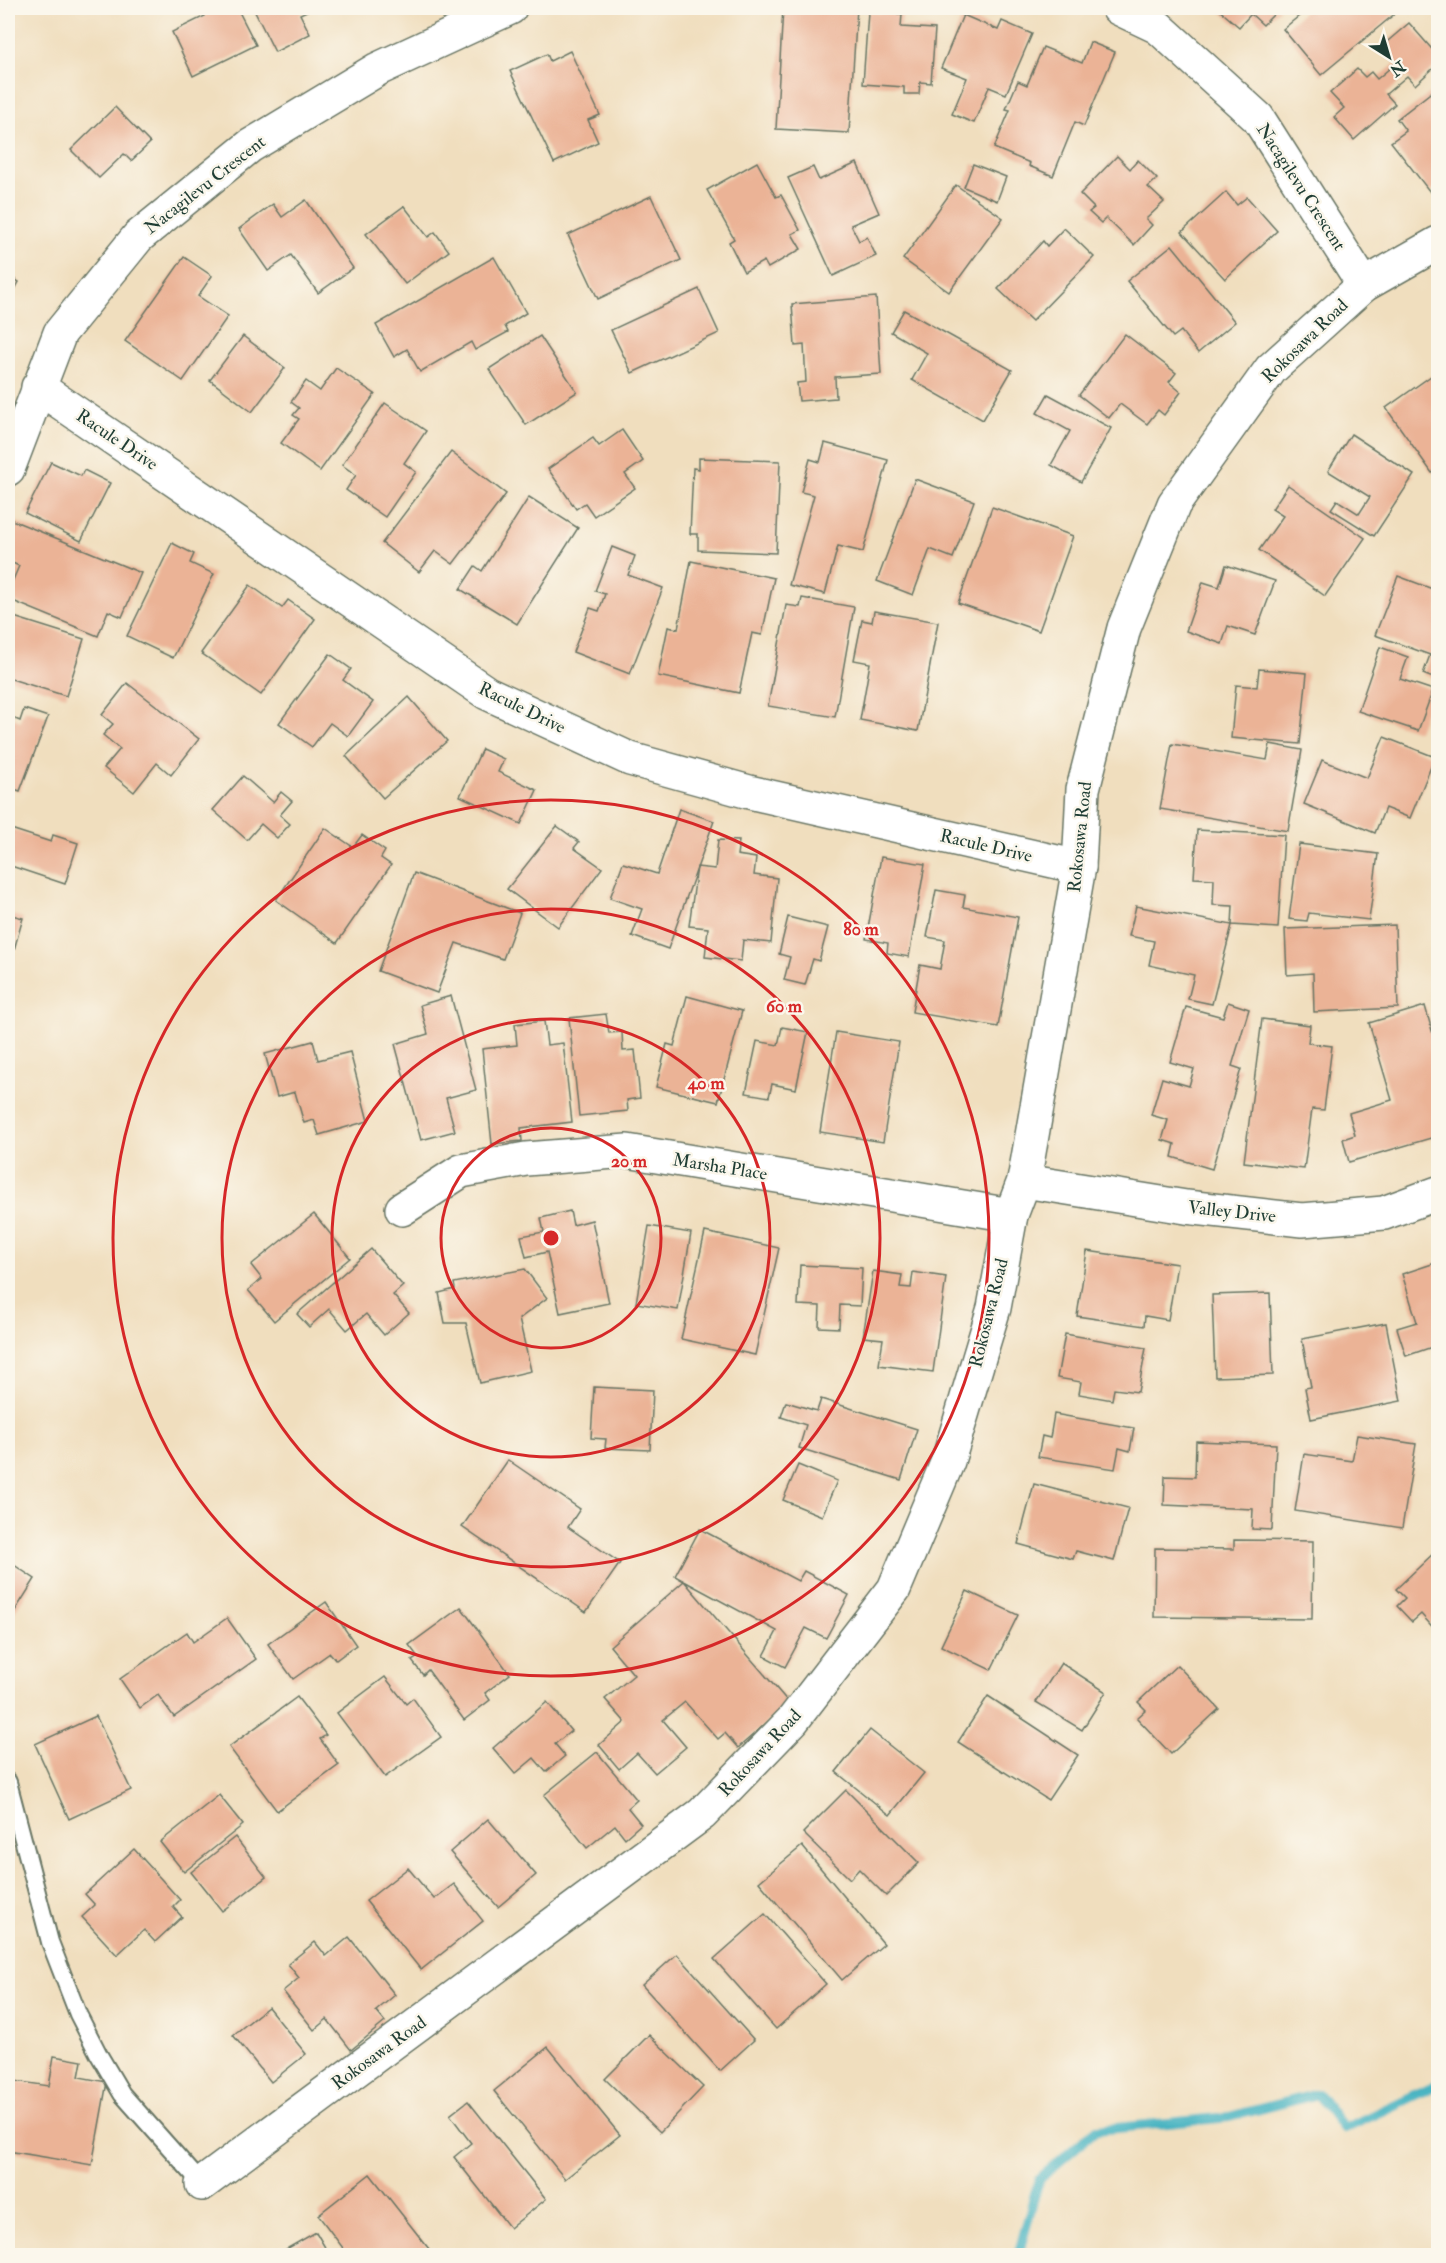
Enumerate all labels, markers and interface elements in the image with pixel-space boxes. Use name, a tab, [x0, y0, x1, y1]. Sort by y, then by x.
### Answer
north arrow	[1359, 27, 1419, 87]
text: N	[1385, 55, 1410, 81]
street label: Nacagilevu Crescent	[1251, 119, 1351, 255]
street label: Nacagilevu Crescent	[140, 130, 270, 239]
street label: Rokosawa Road	[1257, 294, 1353, 388]
street label: Racule Drive	[72, 404, 163, 476]
street label: Racule Drive	[475, 677, 570, 739]
street label: Rokosawa Road	[1063, 780, 1097, 894]
street label: Racule Drive	[938, 824, 1035, 868]
text: 80 m	[843, 918, 880, 941]
text: 60 m	[766, 995, 803, 1018]
text: 40 m	[687, 1072, 725, 1095]
street label: Marsha Place	[671, 1148, 769, 1186]
text: 20 m	[611, 1150, 648, 1173]
street label: Valley Drive	[1187, 1196, 1278, 1228]
centre of rings	[541, 1228, 561, 1248]
street label: Rokosawa Road	[964, 1256, 1014, 1370]
street label: Rokosawa Road	[714, 1704, 807, 1802]
street label: Rokosawa Road	[327, 2011, 431, 2095]

